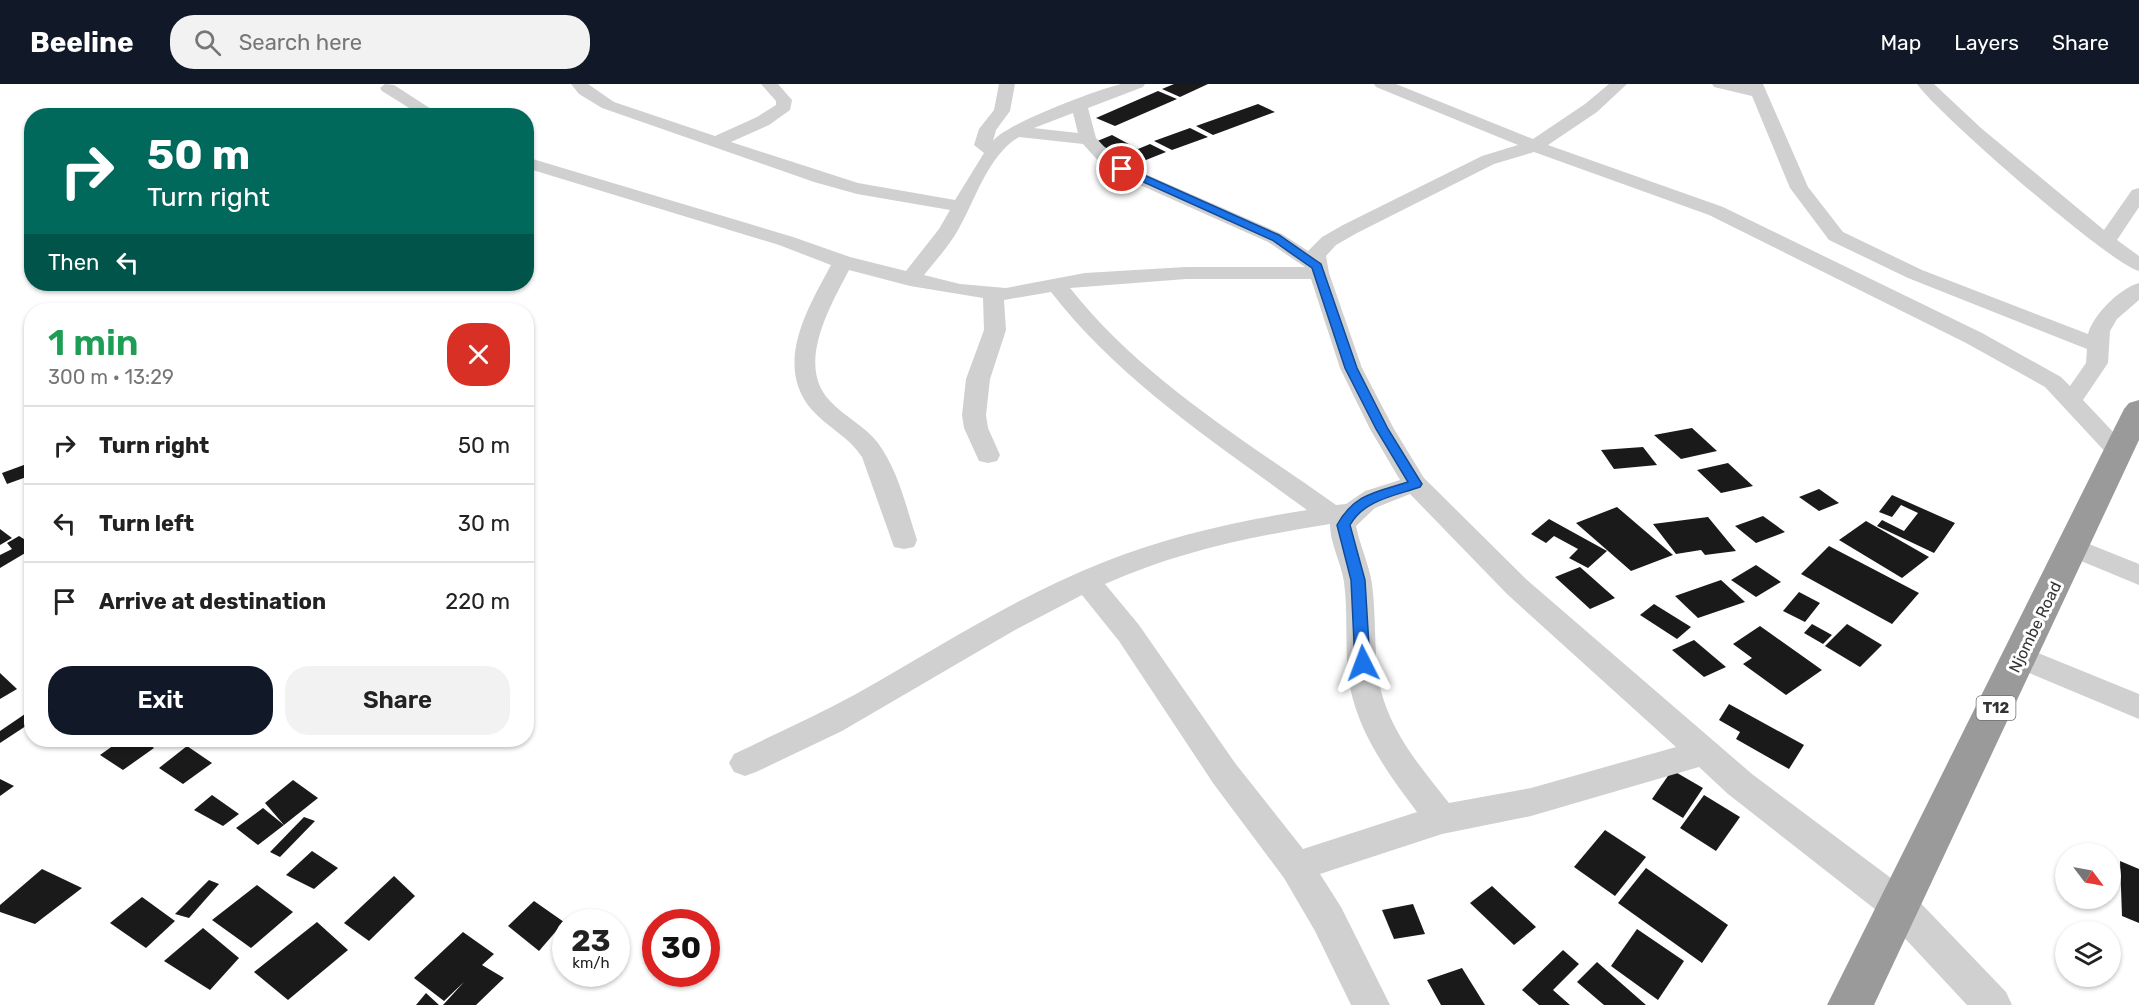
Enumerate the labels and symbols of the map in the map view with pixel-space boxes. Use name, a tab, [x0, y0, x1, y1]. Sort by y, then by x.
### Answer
pin	[1096, 143, 1147, 194]
street label: Njombe Road	[2005, 578, 2065, 676]
position arrow	[1331, 631, 1395, 695]
road number: T12	[1976, 696, 2016, 720]
north arrow	[2055, 843, 2121, 909]
speed limit sign: 30	[642, 909, 720, 987]

